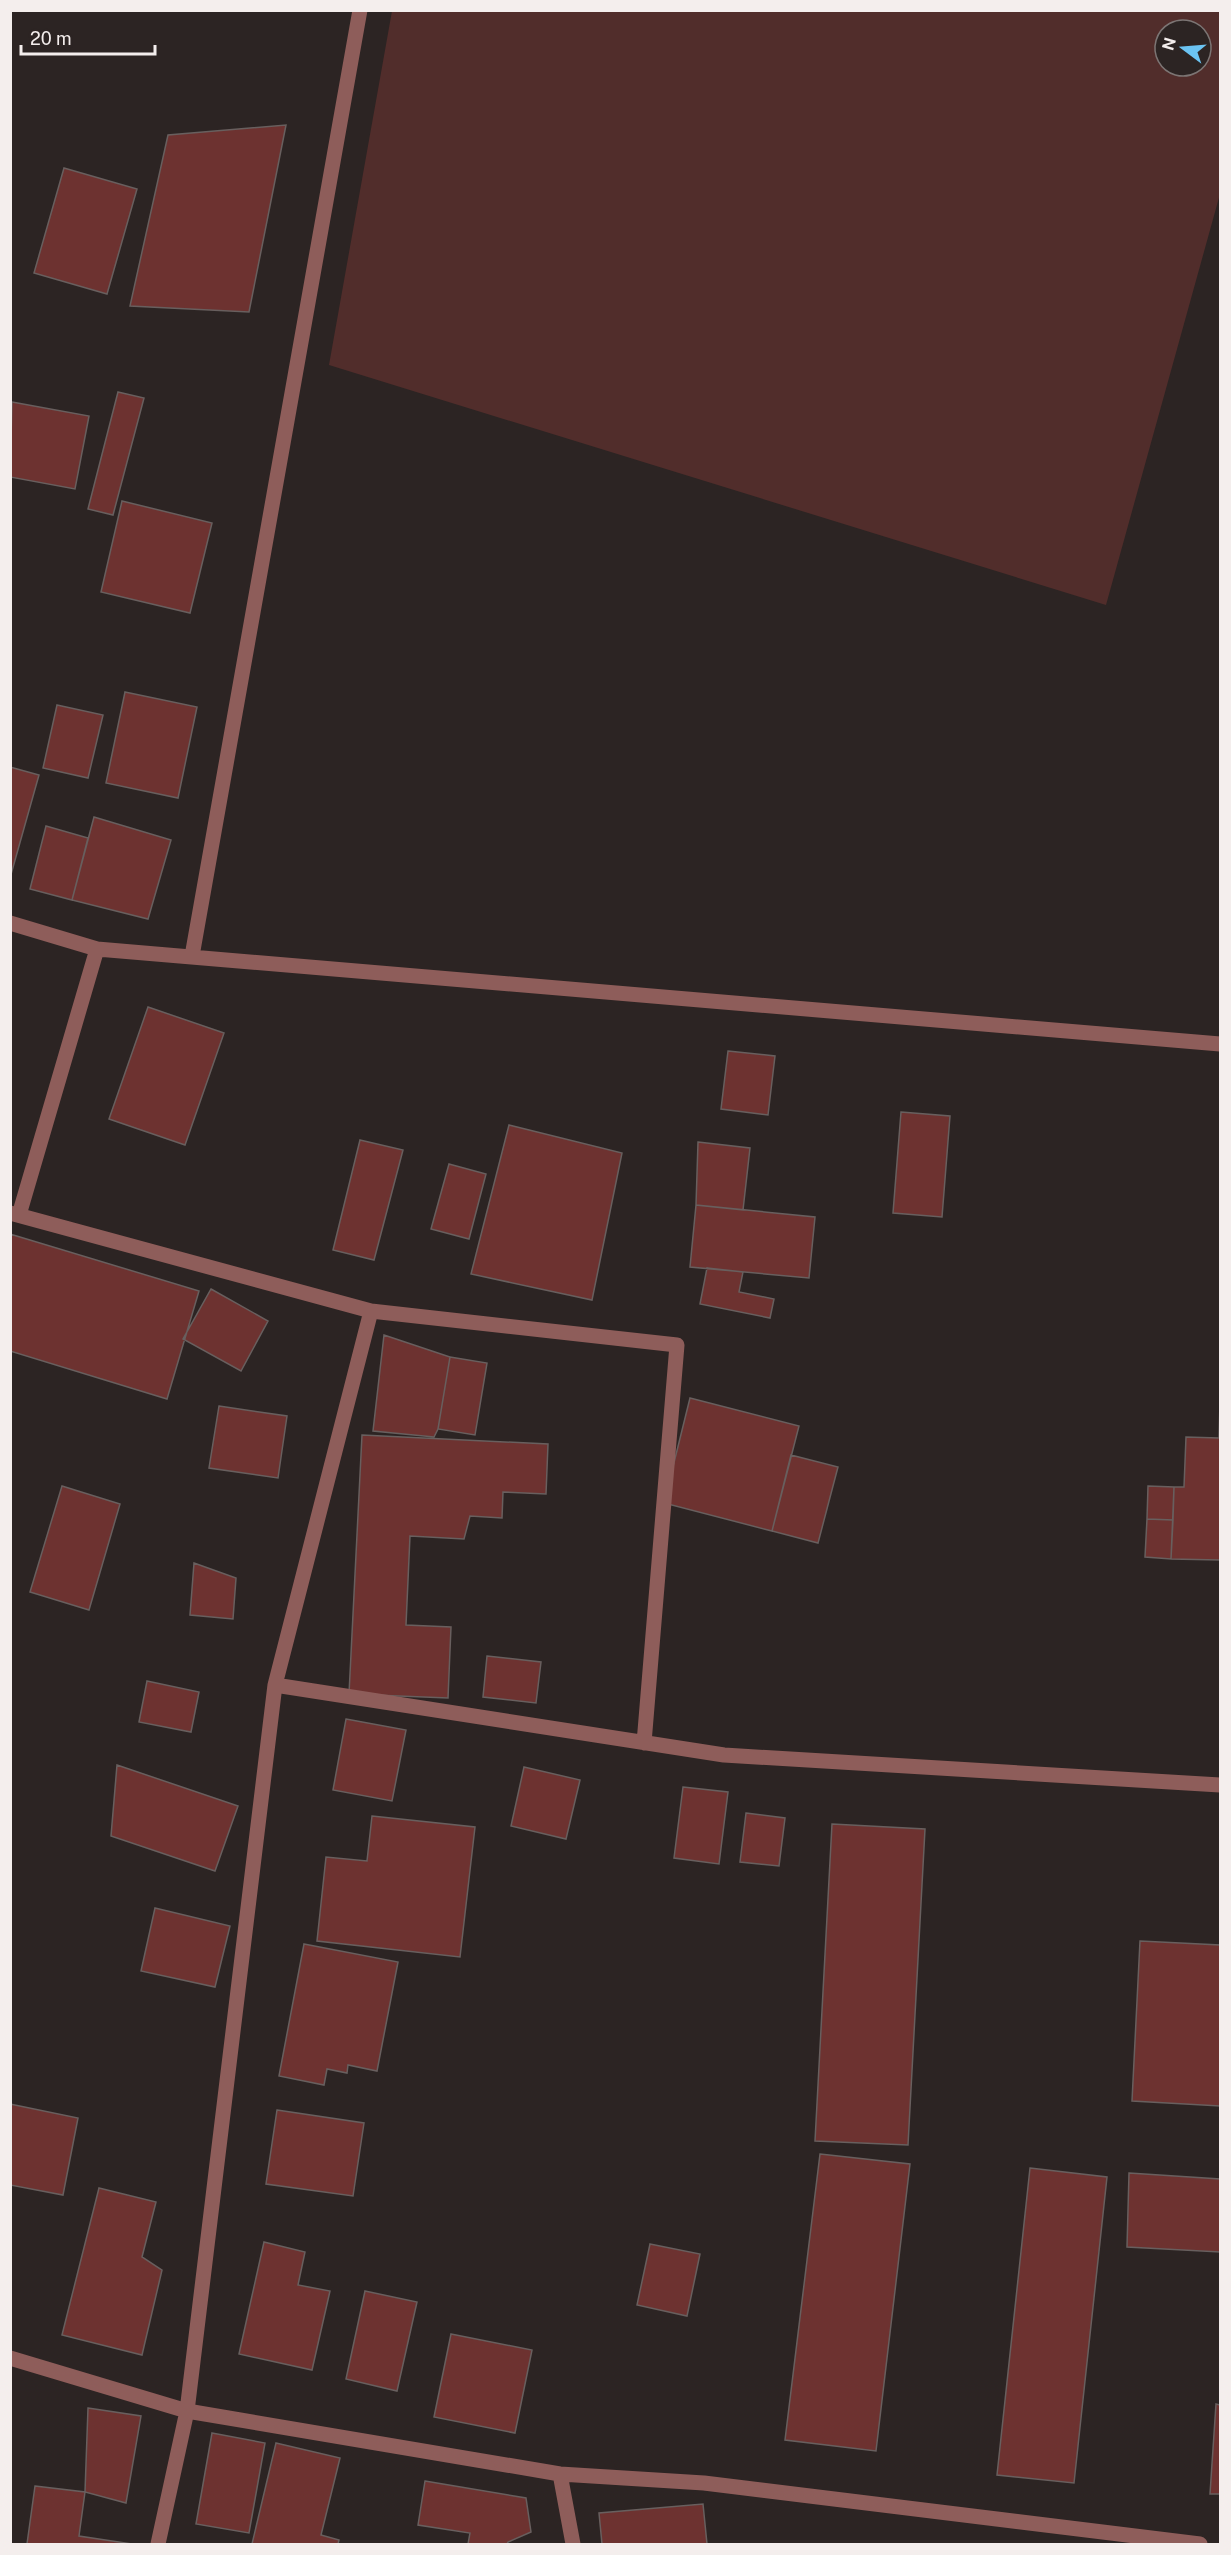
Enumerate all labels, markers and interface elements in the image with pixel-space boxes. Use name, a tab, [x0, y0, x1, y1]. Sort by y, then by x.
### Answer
scale bar	[21, 18, 154, 56]
north arrow	[1153, 18, 1213, 78]
text: 20 m	[30, 28, 72, 49]
text: N	[1158, 35, 1180, 53]

